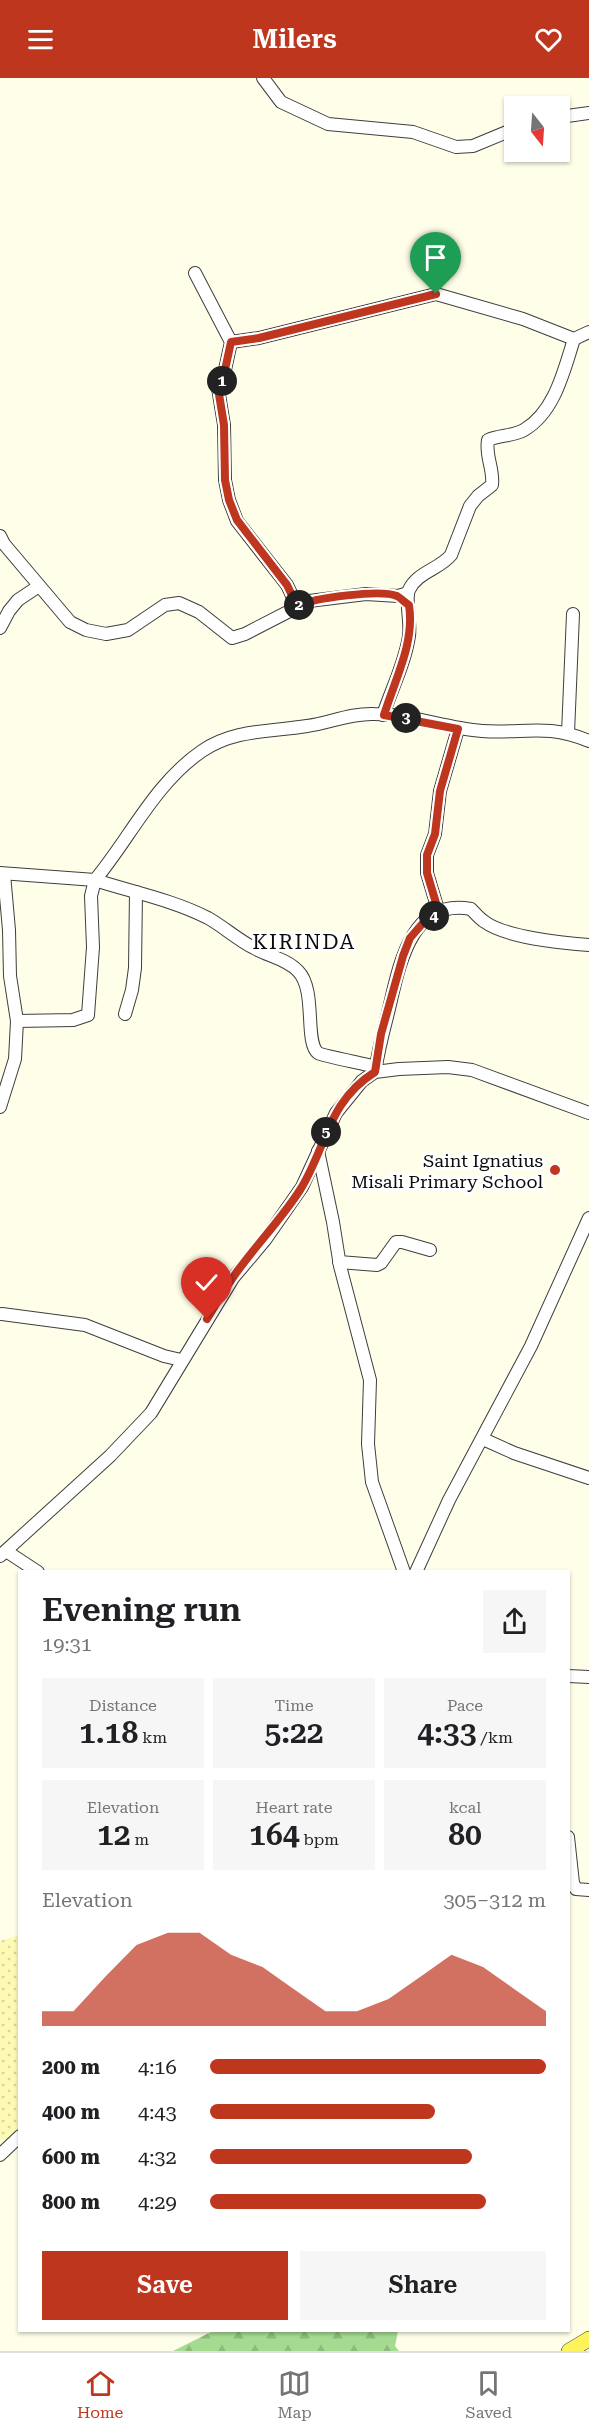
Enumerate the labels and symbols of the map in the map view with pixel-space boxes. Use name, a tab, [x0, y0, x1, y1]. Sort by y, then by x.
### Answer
north arrow	[504, 96, 570, 162]
pin	[410, 232, 461, 294]
pin: 1	[207, 366, 237, 396]
pin: 2	[284, 590, 314, 620]
pin: 3	[391, 703, 421, 733]
pin: 4	[419, 901, 449, 931]
district label: KIRINDA	[252, 930, 356, 954]
pin: 5	[311, 1117, 341, 1147]
place label: Saint Ignatius Misali Primary School	[351, 1150, 543, 1192]
marker: Saint Ignatius Misali Primary School	[548, 1163, 562, 1177]
pin	[181, 1257, 232, 1319]

